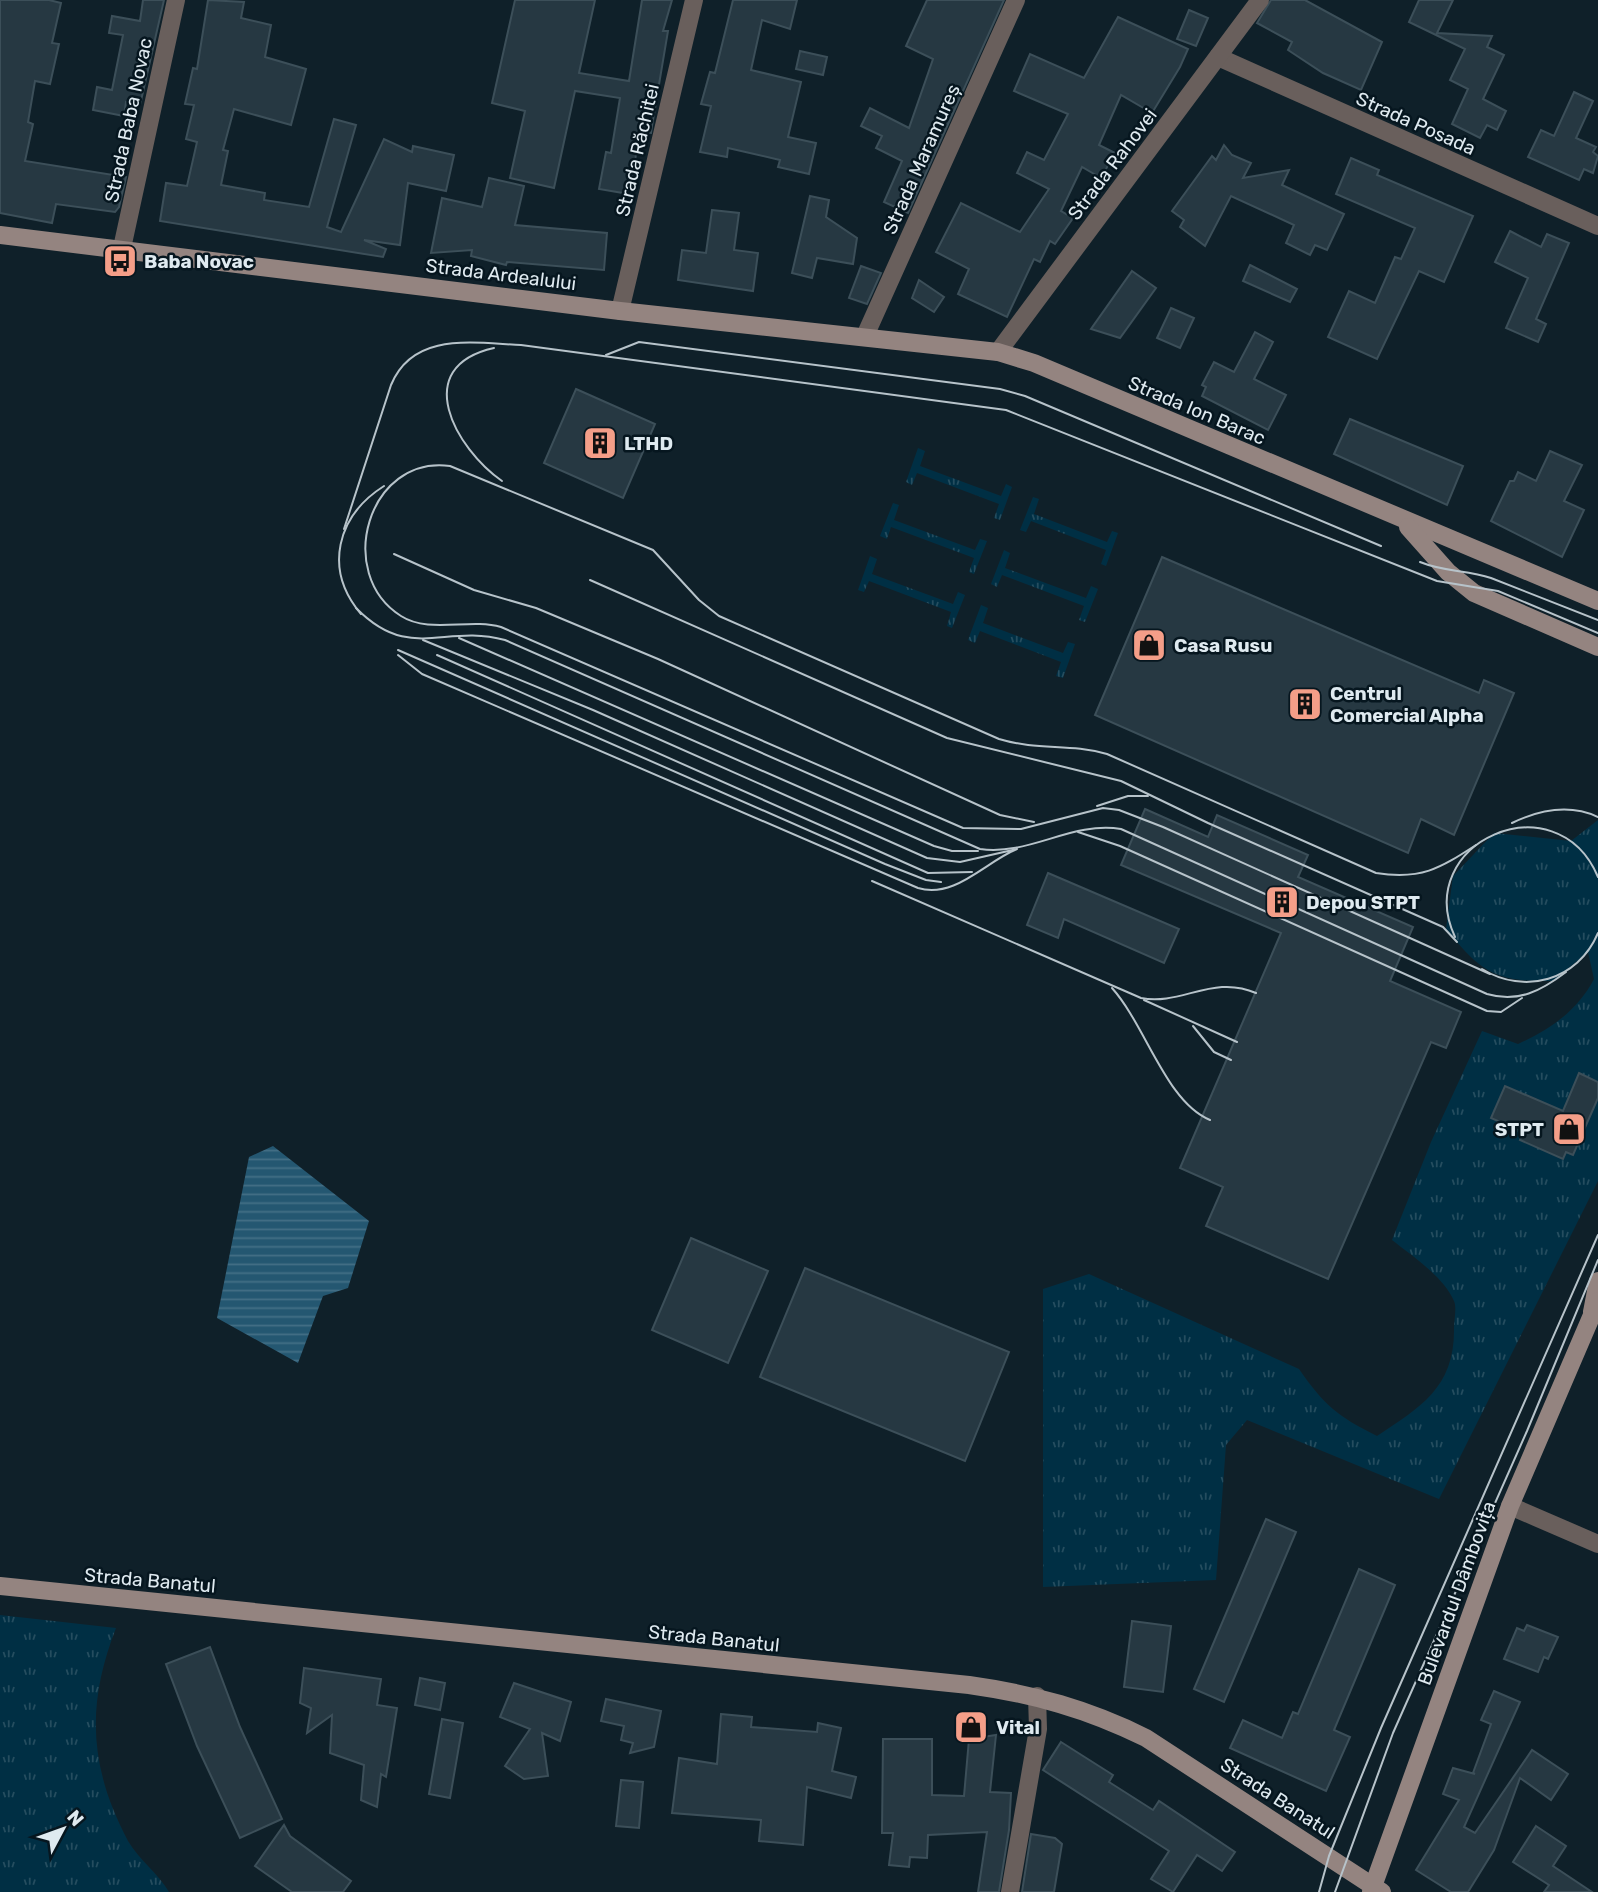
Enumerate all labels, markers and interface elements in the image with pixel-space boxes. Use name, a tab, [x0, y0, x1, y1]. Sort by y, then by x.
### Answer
street label: Strada Baba Novac	[100, 36, 157, 205]
street label: Strada Maramureș	[878, 80, 965, 238]
street label: Strada Răchitei	[611, 82, 664, 219]
street label: Strada Posada	[1353, 87, 1479, 160]
street label: Strada Rahovei	[1063, 104, 1162, 225]
bus stop icon: Baba Novac	[101, 242, 139, 280]
place label: Baba Novac	[144, 250, 254, 273]
street label: Strada Ardealului	[424, 254, 578, 295]
street label: Strada Ion Barac	[1125, 371, 1269, 450]
building icon: LTHD	[581, 424, 619, 462]
place label: LTHD	[624, 432, 673, 455]
shop icon: Casa Rusu	[1130, 626, 1168, 664]
place label: Casa Rusu	[1174, 634, 1272, 657]
place label: Centrul Comercial Alpha	[1330, 682, 1484, 727]
building icon: Centrul Comercial Alpha	[1286, 685, 1324, 723]
building icon: Depou STPT	[1263, 883, 1301, 921]
place label: Depou STPT	[1306, 891, 1420, 914]
shop icon: STPT	[1550, 1110, 1588, 1148]
place label: STPT	[1495, 1118, 1544, 1141]
street label: Bulevardul Dâmbovița	[1412, 1498, 1500, 1688]
street label: Strada Banatul	[83, 1563, 217, 1598]
street label: Strada Banatul	[647, 1620, 781, 1657]
shop icon: Vital	[952, 1708, 990, 1746]
place label: Vital	[996, 1716, 1040, 1739]
street label: Strada Banatul	[1216, 1753, 1339, 1844]
north arrow	[28, 1794, 98, 1864]
text: N	[62, 1805, 89, 1831]

